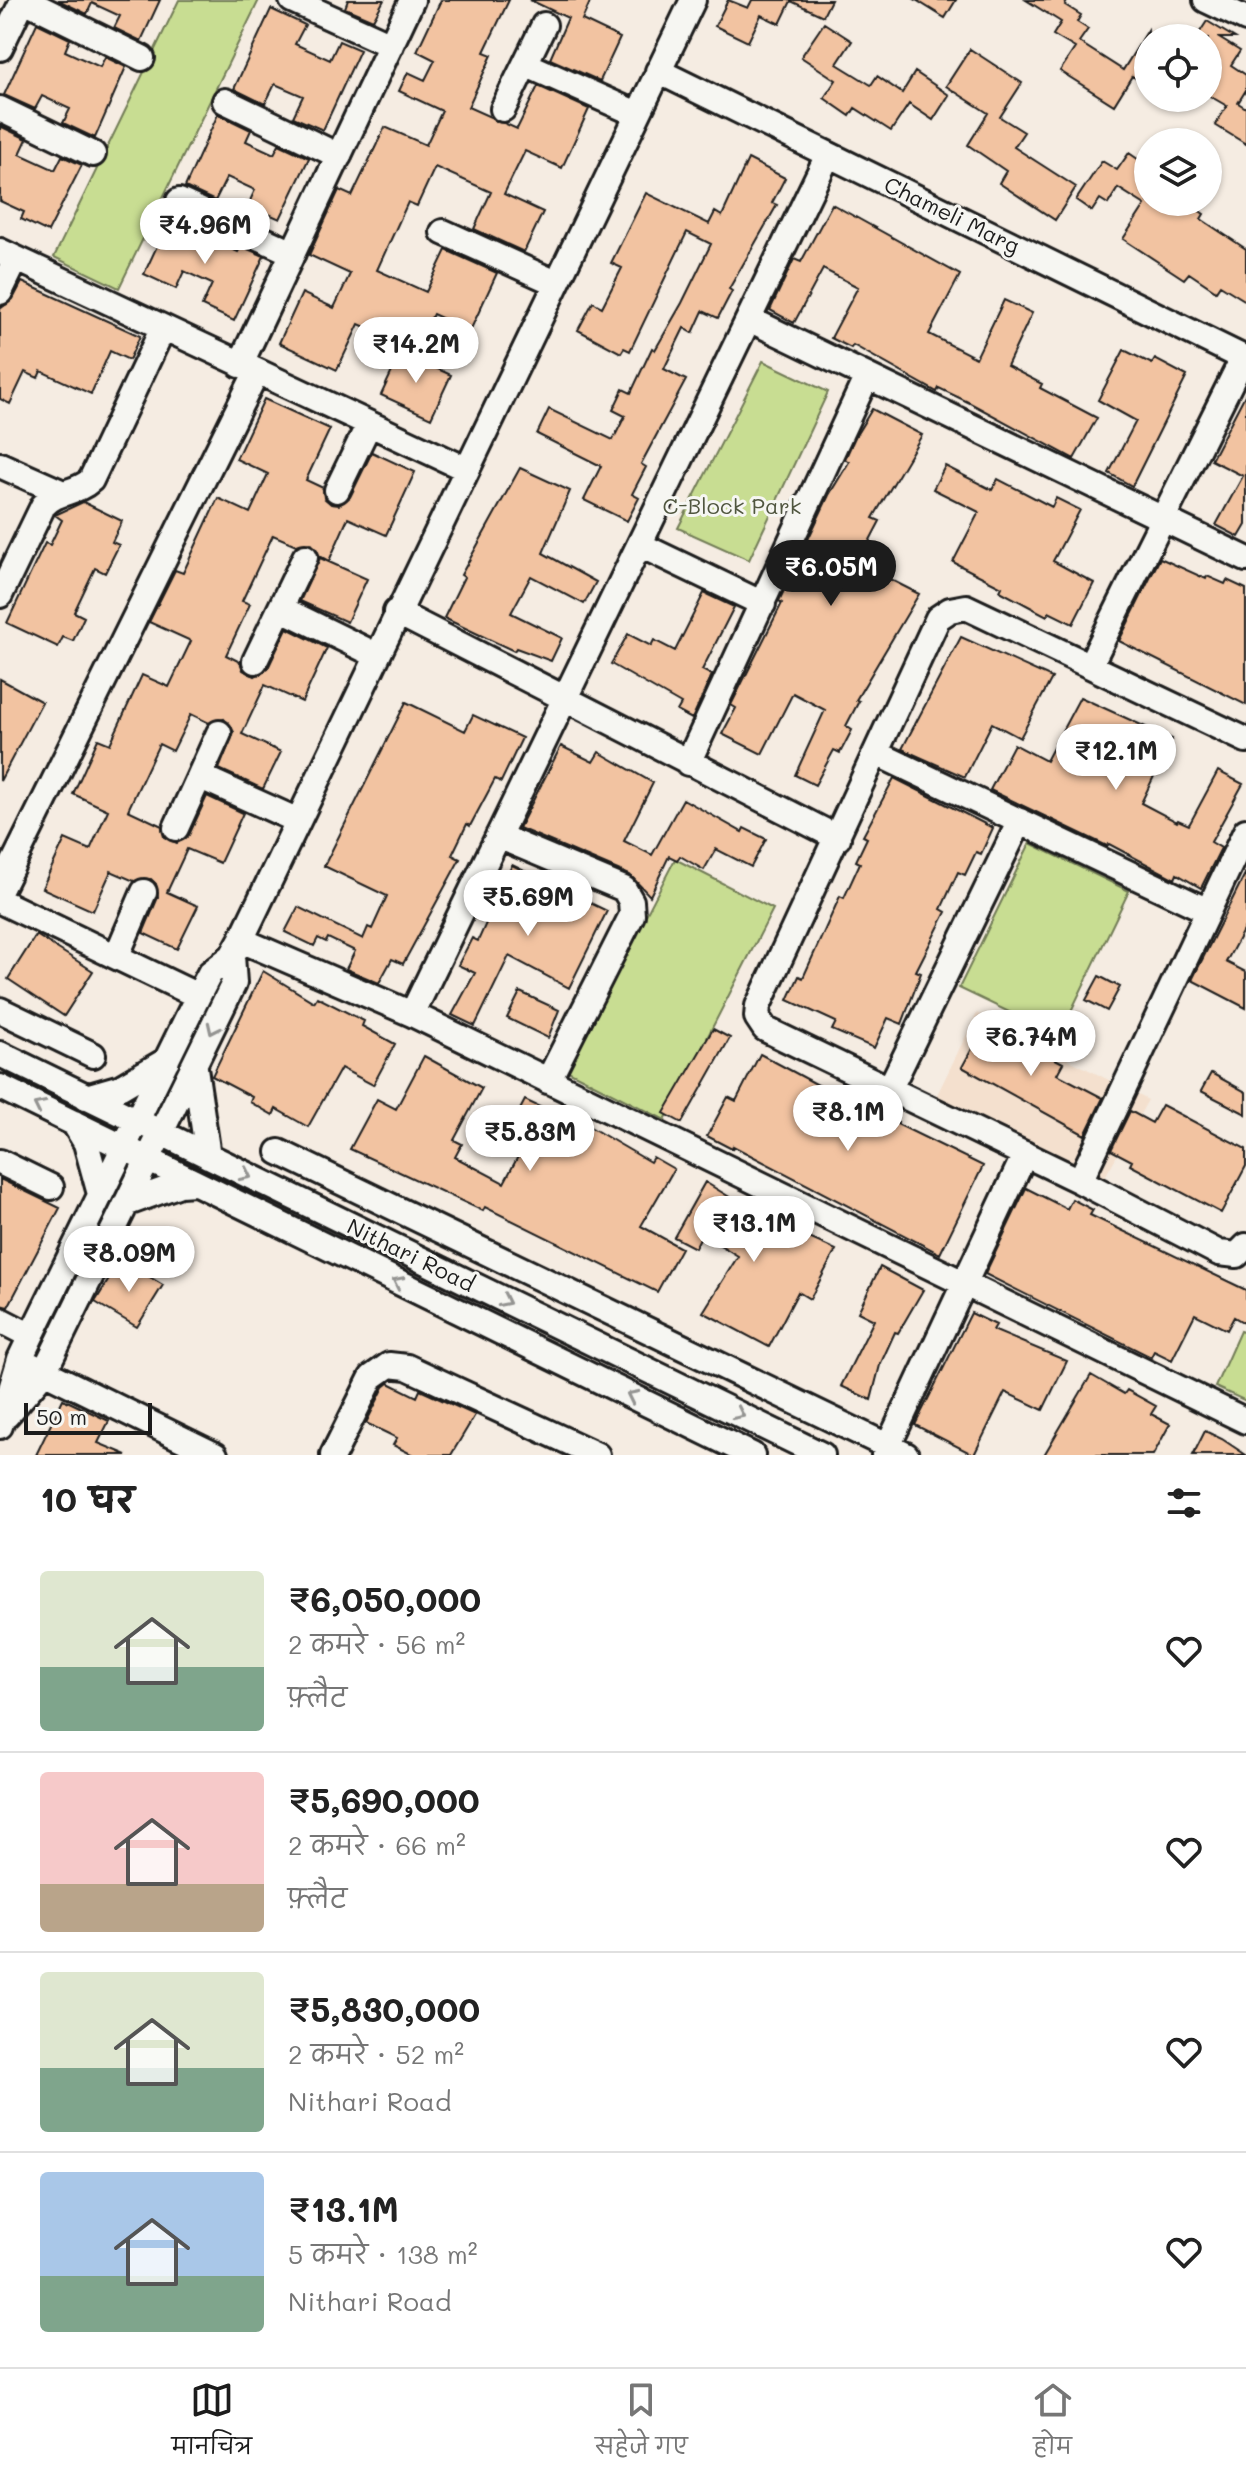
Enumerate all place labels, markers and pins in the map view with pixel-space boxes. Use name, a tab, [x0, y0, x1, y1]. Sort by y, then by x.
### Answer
pin: ₹4.96M	[140, 198, 270, 266]
pin: ₹14.2M	[351, 317, 481, 385]
pin: ₹6.05M	[766, 540, 896, 608]
pin: ₹12.1M	[1051, 724, 1181, 792]
pin: ₹5.69M	[463, 870, 593, 938]
pin: ₹6.74M	[966, 1010, 1096, 1078]
pin: ₹8.1M	[792, 1085, 904, 1153]
pin: ₹5.83M	[465, 1105, 595, 1173]
pin: ₹13.1M	[689, 1196, 819, 1264]
pin: ₹8.09M	[64, 1226, 194, 1294]

